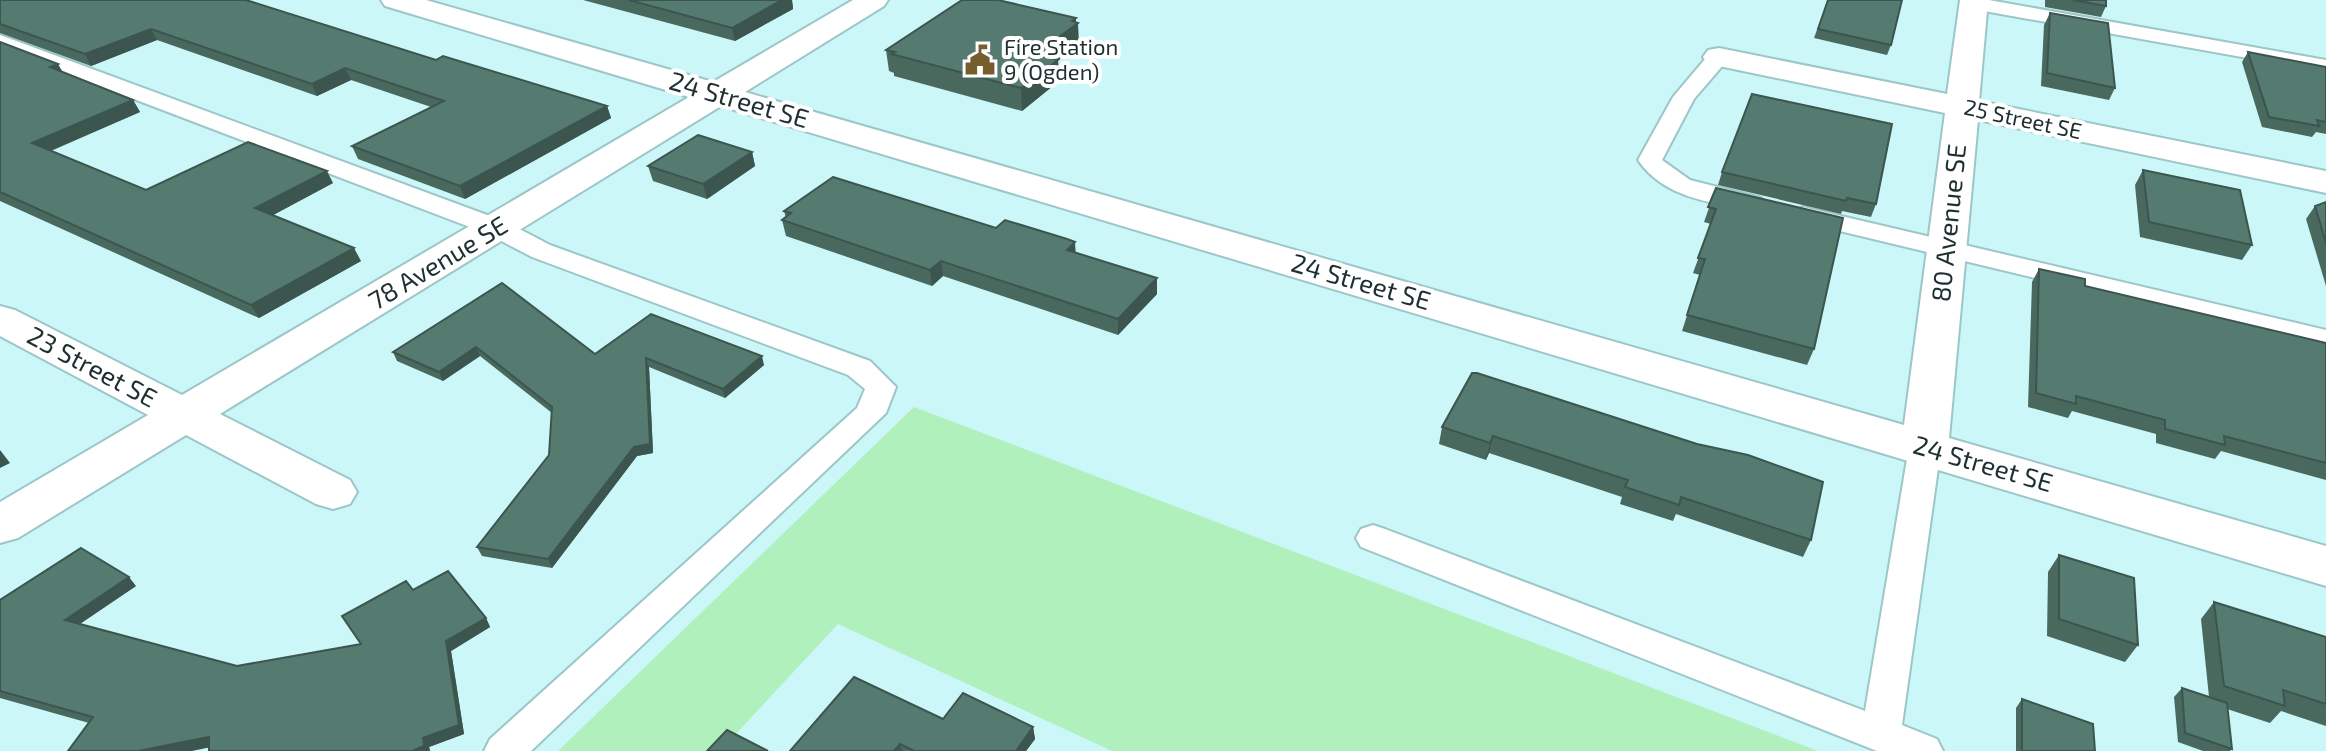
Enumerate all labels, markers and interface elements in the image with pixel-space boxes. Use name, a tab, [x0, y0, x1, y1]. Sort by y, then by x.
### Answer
place label: Fire Station 9 (Ogden)	[1004, 33, 1118, 84]
public building icon: Fire Station 9 (Ogden)	[963, 43, 997, 77]
street label: 24 Street SE	[666, 64, 813, 133]
street label: 25 Street SE	[1962, 93, 2084, 143]
street label: 80 Avenue SE	[1924, 142, 1971, 303]
street label: 78 Avenue SE	[362, 208, 512, 315]
street label: 24 Street SE	[1288, 246, 1435, 315]
street label: 23 Street SE	[23, 319, 163, 413]
street label: 24 Street SE	[1910, 428, 2057, 497]

